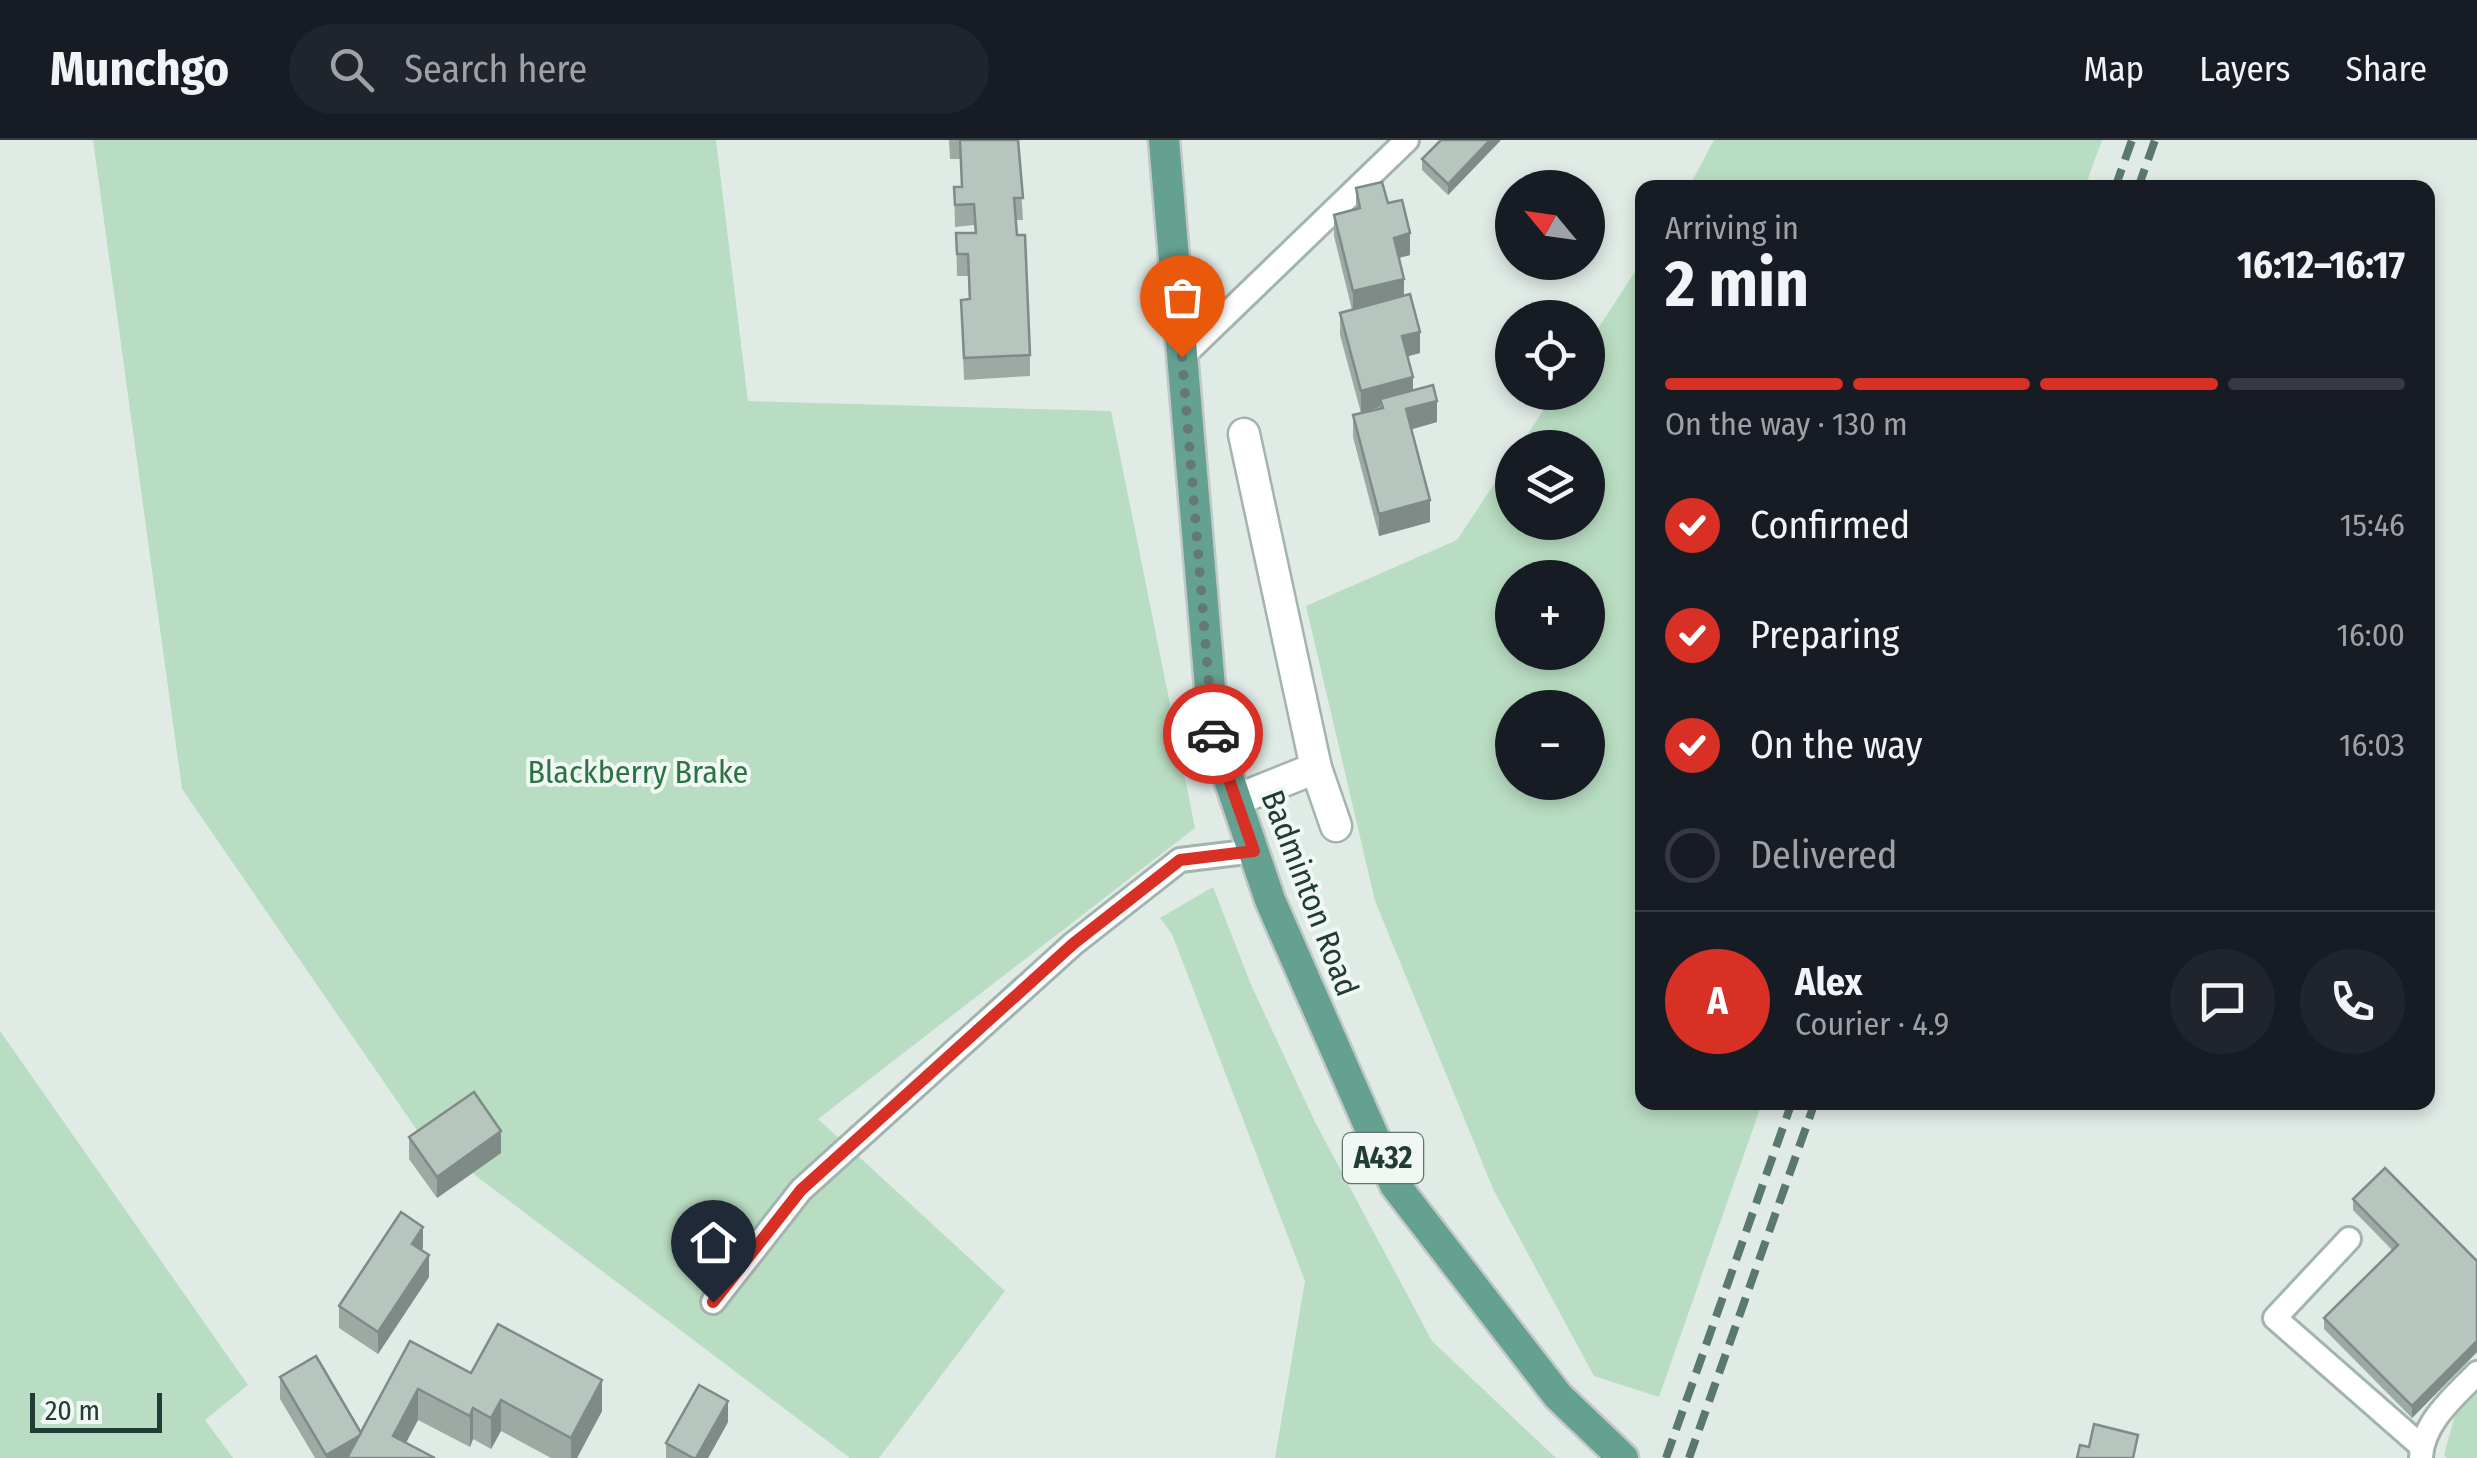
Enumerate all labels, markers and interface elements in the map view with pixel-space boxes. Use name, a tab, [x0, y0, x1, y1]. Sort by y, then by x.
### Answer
search box	[289, 24, 989, 114]
text: Munchgo	[50, 40, 229, 98]
icon: search	[324, 42, 379, 97]
text: Search here	[404, 46, 587, 92]
text: Map	[2084, 48, 2144, 90]
text: Layers	[2199, 48, 2291, 90]
text: Share	[2346, 48, 2427, 90]
north arrow	[1495, 170, 1605, 280]
map controls	[1495, 170, 1605, 800]
text: Arriving in	[1665, 209, 1799, 247]
text: 16:12–16:17	[2237, 242, 2405, 288]
text: 2 min	[1665, 245, 1809, 323]
pin	[1140, 255, 1225, 358]
icon: bag	[1155, 270, 1210, 325]
button: locate	[1495, 300, 1605, 410]
text: On the way · 130 m	[1665, 405, 1908, 443]
button: layers	[1495, 430, 1605, 540]
icon: check	[1665, 498, 1720, 553]
text: Confirmed	[1750, 502, 1910, 548]
text: 15:46	[2340, 506, 2405, 544]
button: +	[1495, 560, 1605, 670]
icon: check	[1665, 608, 1720, 663]
text: Preparing	[1750, 612, 1899, 658]
text: 16:00	[2337, 616, 2405, 654]
courier	[1163, 684, 1263, 784]
button: −	[1495, 690, 1605, 800]
icon: car	[1186, 707, 1241, 762]
icon: check	[1665, 718, 1720, 773]
text: On the way	[1750, 722, 1922, 768]
text: 16:03	[2339, 726, 2405, 764]
park label: Blackberry Brake	[528, 753, 748, 791]
street label: Badminton Road	[1253, 785, 1367, 1001]
text: Delivered	[1750, 832, 1897, 878]
button: chat	[2170, 949, 2275, 1054]
button: phone	[2300, 949, 2405, 1054]
text: Alex	[1795, 959, 1862, 1005]
text: A	[1707, 978, 1728, 1024]
text: Courier · 4.9	[1795, 1005, 1949, 1043]
road number: A432	[1343, 1133, 1423, 1183]
pin	[671, 1200, 756, 1303]
icon: home	[686, 1215, 741, 1270]
scale bar	[30, 1388, 162, 1432]
text: 20 m	[45, 1394, 100, 1427]

